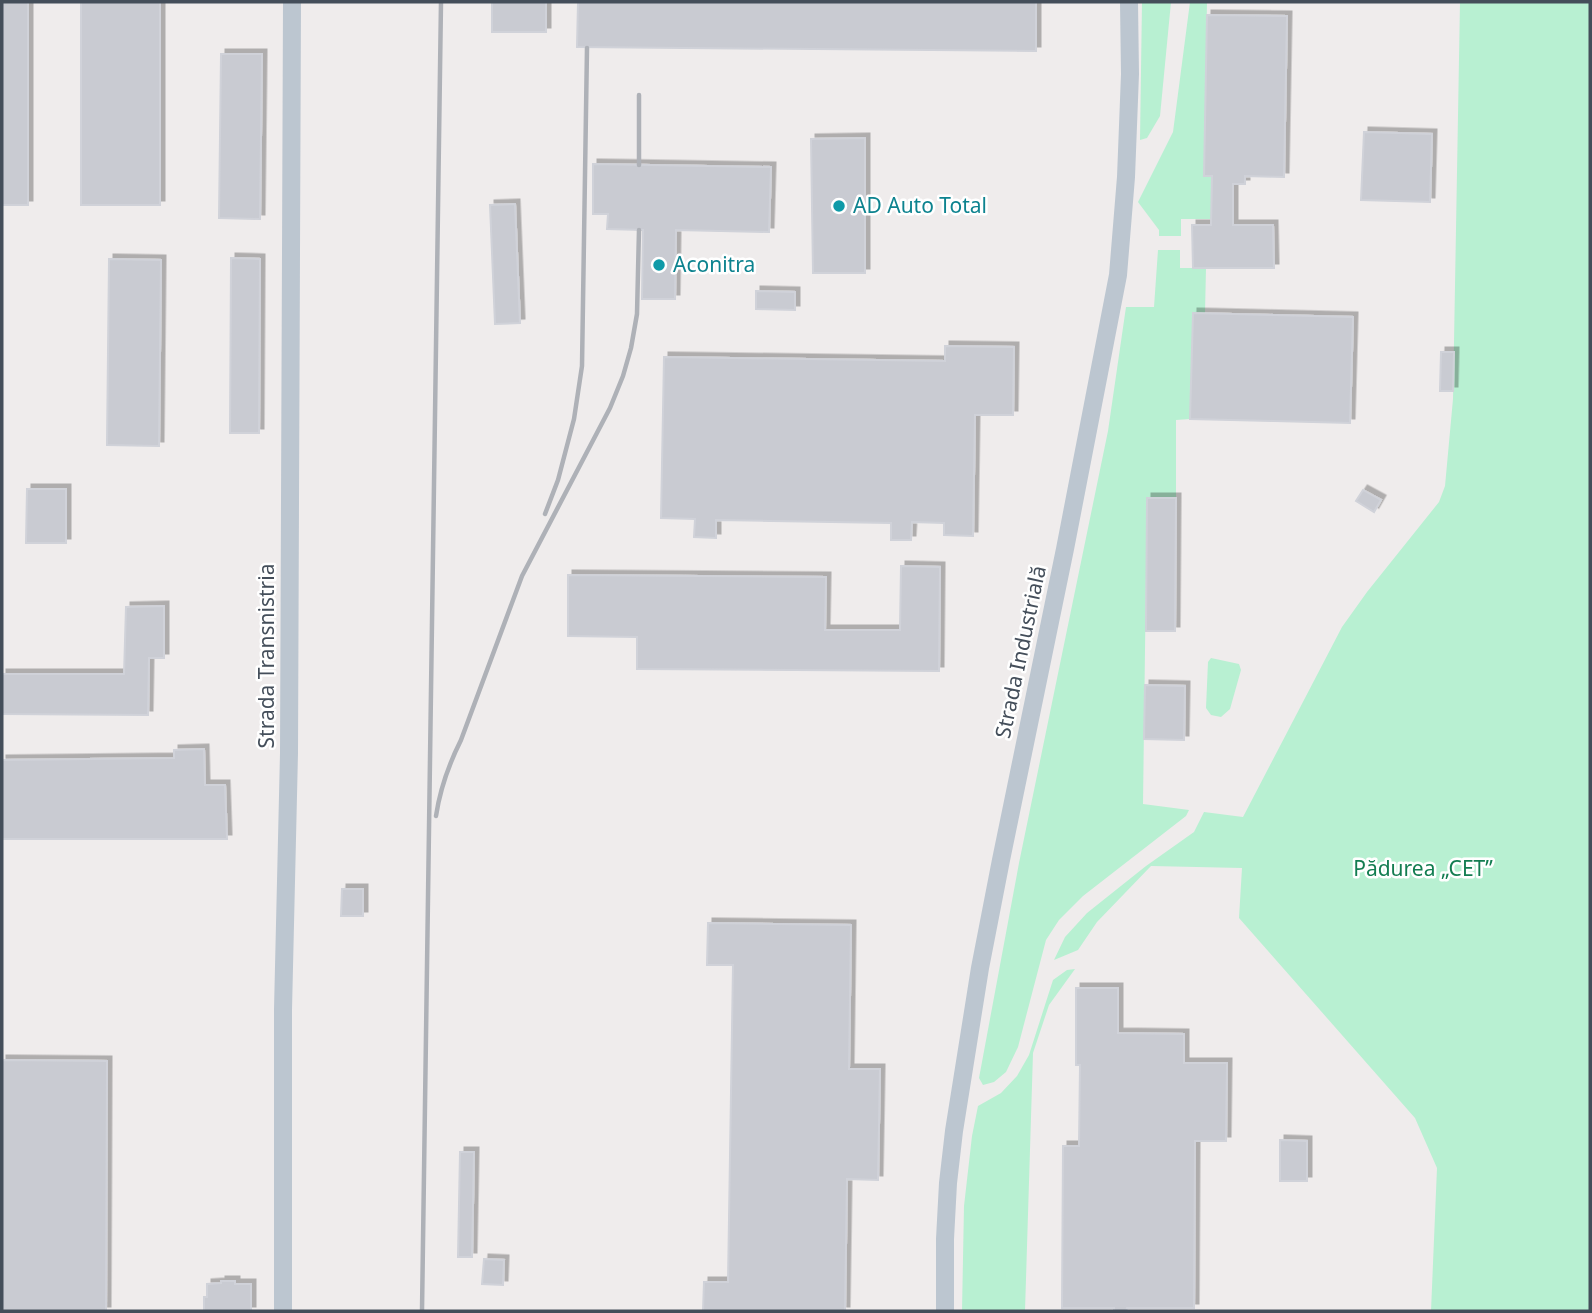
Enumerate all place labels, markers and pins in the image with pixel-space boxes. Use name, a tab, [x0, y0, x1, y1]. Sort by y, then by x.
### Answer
place label: AD Auto Total	[853, 191, 987, 219]
marker: AD Auto Total	[831, 198, 847, 214]
place label: Aconitra	[673, 250, 755, 278]
marker: Aconitra	[651, 257, 667, 273]

